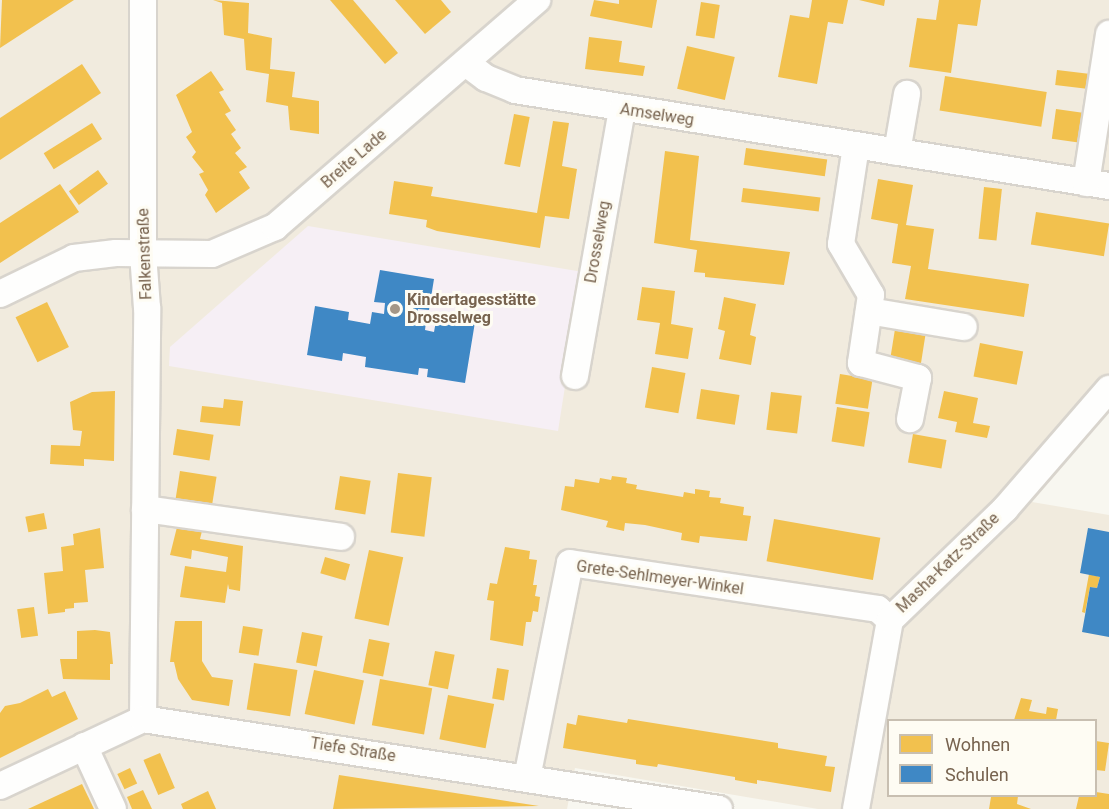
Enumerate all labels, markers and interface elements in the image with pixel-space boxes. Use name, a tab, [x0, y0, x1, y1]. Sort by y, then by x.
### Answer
street label: Amselweg	[619, 100, 695, 130]
street label: Breite Lade	[317, 125, 391, 193]
street label: Drosselweg	[581, 199, 615, 285]
street label: Falkenstraße	[134, 208, 156, 300]
place label: Kindertagesstätte Drosselweg	[407, 290, 536, 328]
marker: Kindertagesstätte Drosselweg	[388, 302, 402, 316]
street label: Masha-Katz-Straße	[893, 509, 1003, 617]
street label: Grete-Sehlmeyer-Winkel	[575, 557, 745, 599]
legend	[887, 719, 1097, 797]
street label: Tiefe Straße	[309, 734, 397, 766]
text: Wohnen	[945, 734, 1010, 755]
text: Schulen	[945, 764, 1009, 785]

